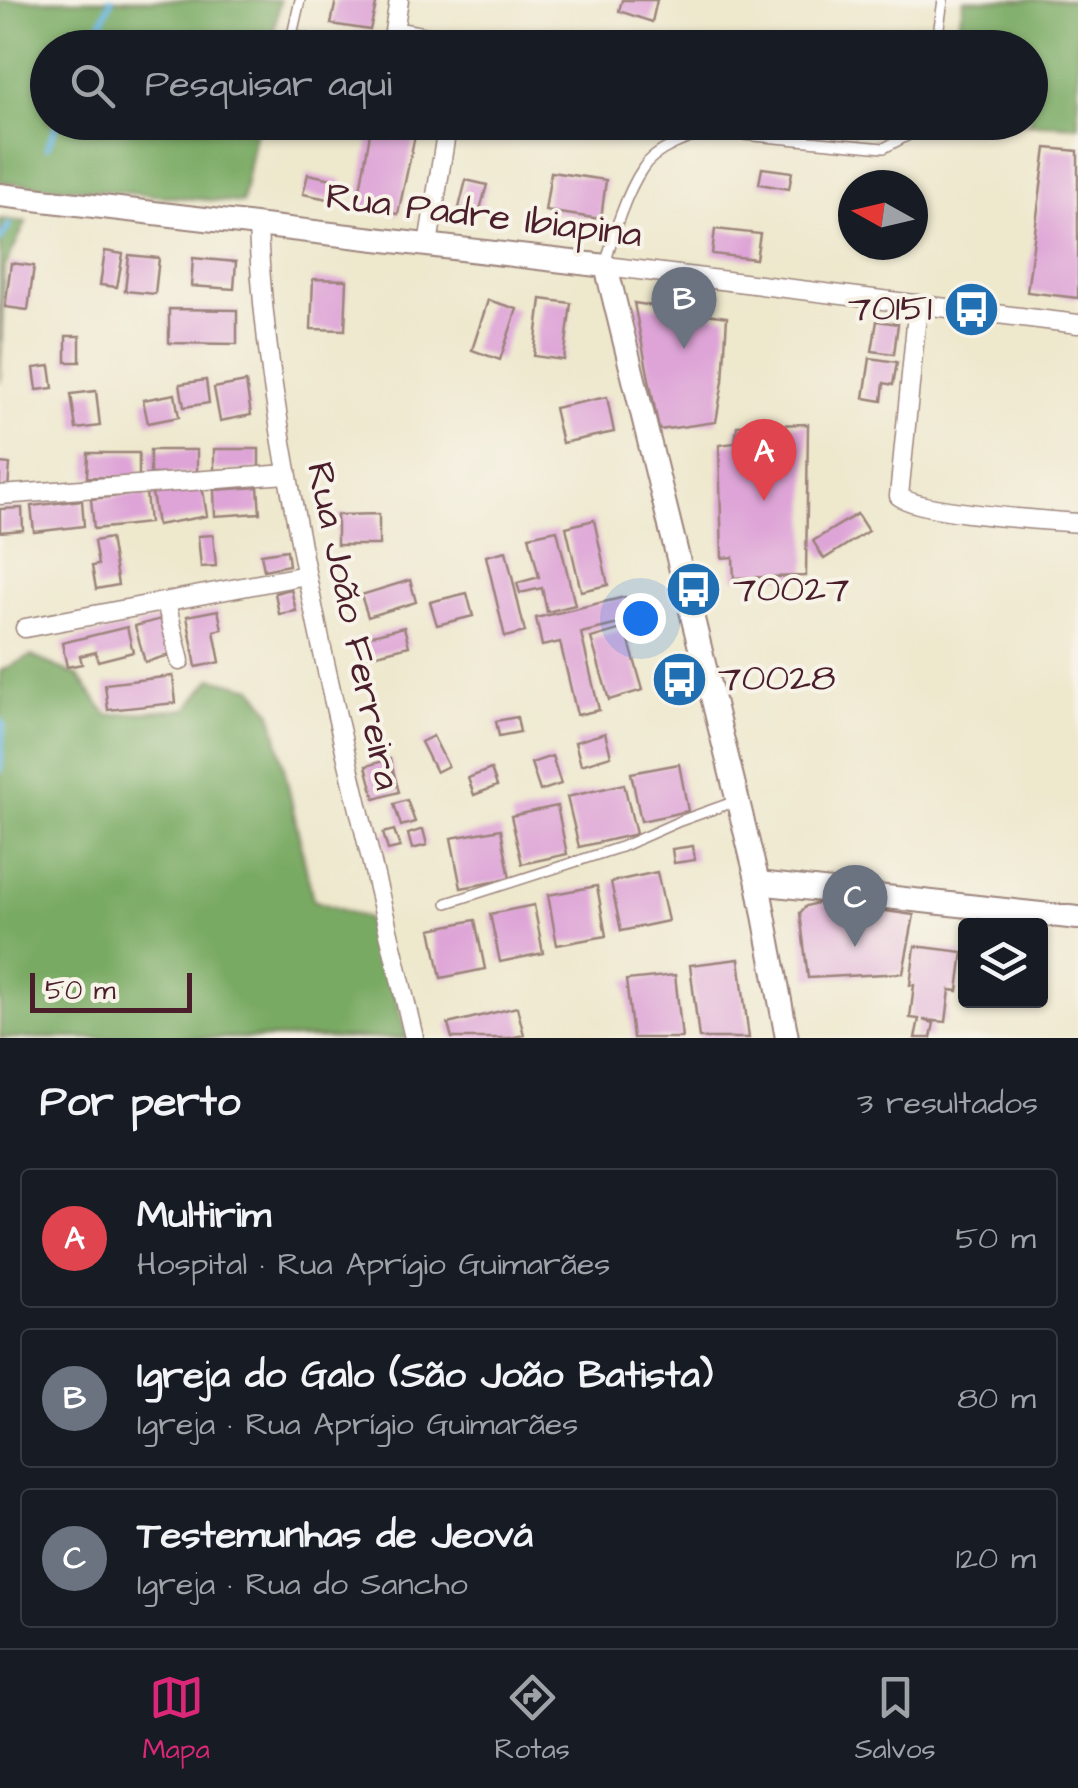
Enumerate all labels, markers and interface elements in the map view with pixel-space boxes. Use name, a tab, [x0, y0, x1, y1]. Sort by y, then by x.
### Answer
search box	[30, 30, 1048, 140]
icon: search	[65, 58, 120, 113]
text: Pesquisar aqui	[145, 59, 392, 111]
north arrow	[838, 170, 928, 260]
street label: Rua Padre Ibiapina	[323, 171, 645, 261]
pin: B	[652, 266, 716, 349]
bus stop icon: 70151	[941, 279, 1001, 339]
place label: 70151	[848, 283, 932, 335]
pin: A	[732, 418, 796, 501]
street label: Rua João Ferreira	[293, 457, 413, 795]
bus stop icon: 70027	[664, 560, 724, 620]
place label: 70027	[733, 564, 849, 616]
your location	[615, 593, 666, 644]
bus stop icon: 70028	[649, 649, 709, 709]
place label: 70028	[718, 653, 836, 705]
pin: C	[822, 864, 888, 947]
map controls	[958, 918, 1048, 1008]
button: layers	[958, 918, 1048, 1008]
scale bar	[30, 968, 192, 1013]
text: 50 m	[45, 971, 116, 1010]
text: Por perto	[40, 1074, 240, 1132]
text: 3 resultados	[857, 1081, 1038, 1126]
text: Multirim	[137, 1190, 271, 1242]
text: A	[64, 1216, 85, 1261]
text: 50 m	[955, 1216, 1036, 1261]
text: Hospital · Rua Aprígio Guimarães	[137, 1242, 610, 1287]
text: Igreja do Galo (São João Batista)	[137, 1350, 713, 1402]
text: B	[63, 1376, 86, 1421]
text: 80 m	[957, 1376, 1036, 1421]
text: Igreja · Rua Aprígio Guimarães	[137, 1402, 578, 1447]
text: Testemunhas de Jeová	[137, 1510, 533, 1562]
text: C	[63, 1536, 86, 1581]
text: 120 m	[956, 1536, 1036, 1581]
text: Igreja · Rua do Sancho	[137, 1562, 468, 1607]
tab: Mapa	[142, 1670, 210, 1769]
tab: Rotas	[494, 1670, 570, 1769]
tab: Salvos	[855, 1670, 936, 1769]

